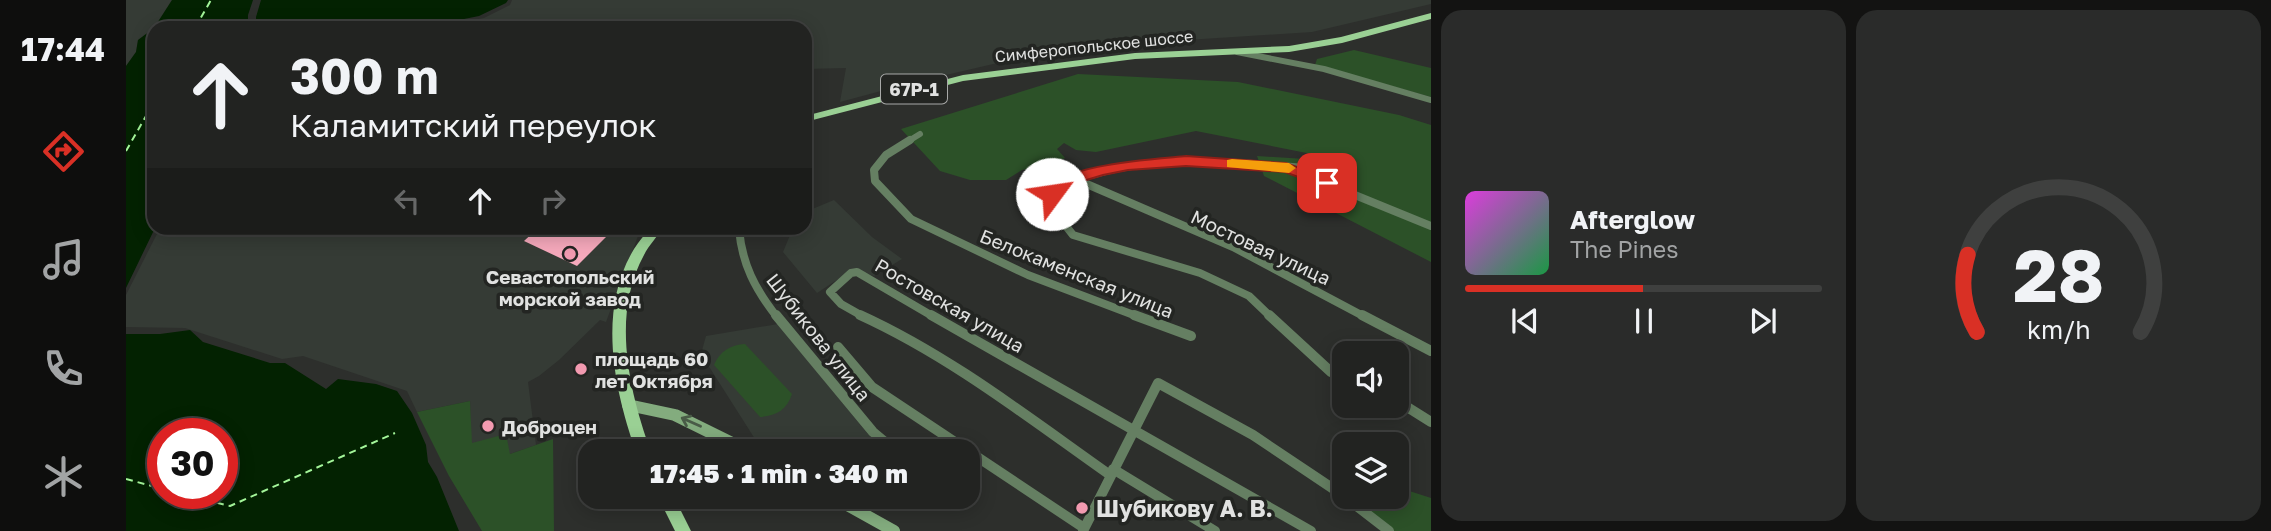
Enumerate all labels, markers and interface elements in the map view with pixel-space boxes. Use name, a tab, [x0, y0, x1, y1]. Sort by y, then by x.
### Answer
street label: Симферопольское шоссе	[994, 26, 1194, 66]
text: 17:44	[21, 30, 105, 68]
text: 300 m	[290, 46, 439, 105]
icon: ahead	[175, 49, 266, 140]
road number: 67Р-1	[881, 74, 947, 104]
text: Каламитский переулок	[290, 106, 657, 144]
icon: directions	[39, 127, 88, 176]
pin	[1297, 153, 1357, 213]
position arrow	[1015, 157, 1089, 231]
icon: arrive	[1308, 164, 1346, 202]
icon: left	[388, 182, 426, 220]
icon: ahead	[461, 182, 499, 220]
icon: right	[534, 182, 572, 220]
text: Afterglow	[1570, 204, 1695, 235]
street label: Мостовая улица	[1188, 205, 1334, 289]
street label: Белокаменская улица	[977, 224, 1177, 322]
text: 28	[2013, 231, 2104, 318]
icon: music	[39, 235, 88, 284]
text: The Pines	[1570, 235, 1678, 263]
marker: Севастопольский морской завод	[562, 246, 578, 262]
street label: Ростовская улица	[871, 253, 1029, 357]
place label: Севастопольский морской завод	[486, 265, 654, 310]
street label: Шубикова улица	[762, 269, 876, 405]
icon: previous	[1506, 302, 1544, 340]
icon: pause	[1625, 302, 1663, 340]
icon: next	[1744, 302, 1782, 340]
text: km/h	[2027, 313, 2090, 344]
map controls	[1332, 341, 1409, 509]
button: sound	[1332, 341, 1409, 418]
icon: phone	[39, 344, 88, 393]
place label: площадь 60 лет Октября	[595, 347, 713, 392]
marker: площадь 60 лет Октября	[573, 361, 589, 377]
place label: Доброцен	[502, 415, 597, 438]
one-way arrow	[681, 415, 702, 428]
speed limit sign: 30	[147, 418, 238, 509]
marker: Доброцен	[480, 418, 496, 434]
button: layers	[1332, 432, 1409, 509]
icon: climate	[39, 452, 88, 501]
text: 17:45 · 1 min · 340 m	[650, 458, 908, 489]
place label: Шубикову А. В.	[1096, 494, 1273, 522]
marker: Шубикову А. В.	[1074, 500, 1090, 516]

